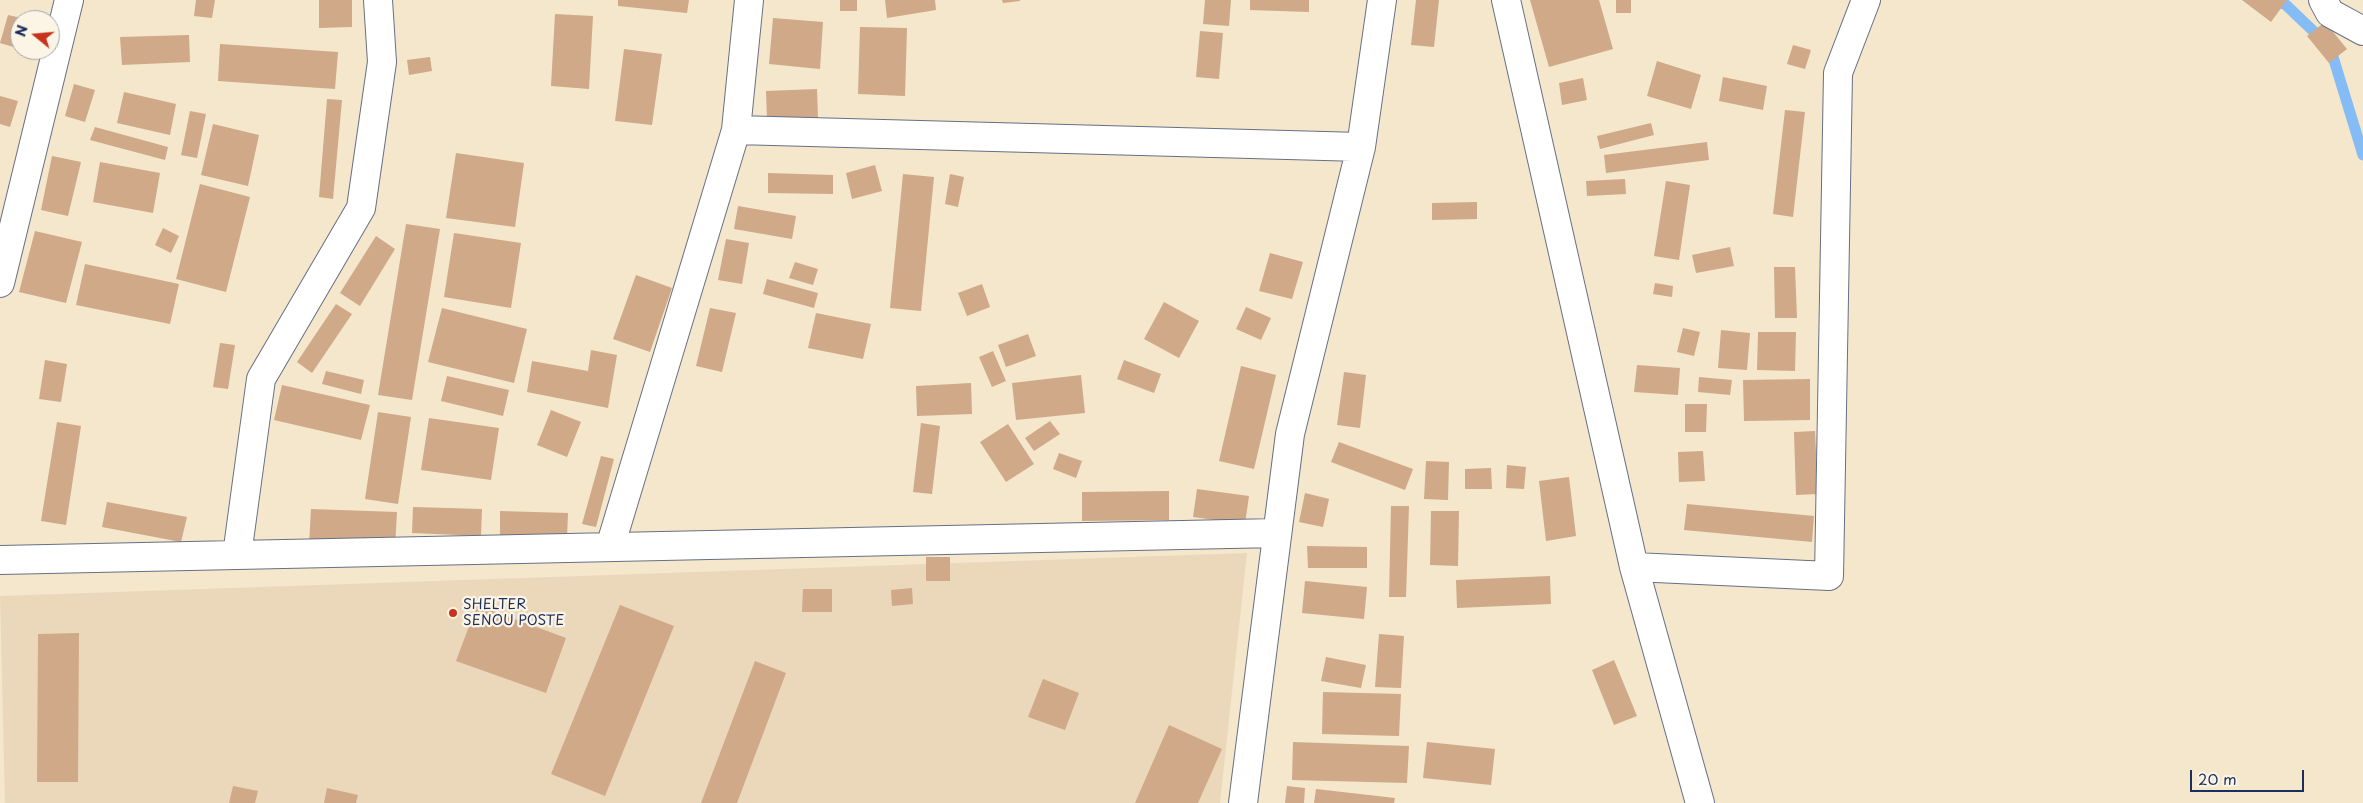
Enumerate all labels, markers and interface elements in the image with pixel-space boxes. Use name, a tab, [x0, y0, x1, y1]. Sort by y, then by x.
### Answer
north arrow	[10, 10, 60, 60]
text: N	[9, 22, 33, 39]
place label: SHELTER SENOU POSTE	[463, 597, 564, 630]
marker: SHELTER SENOU POSTE	[447, 607, 459, 619]
scale bar	[2193, 760, 2307, 792]
text: 20 m	[2198, 767, 2237, 790]

